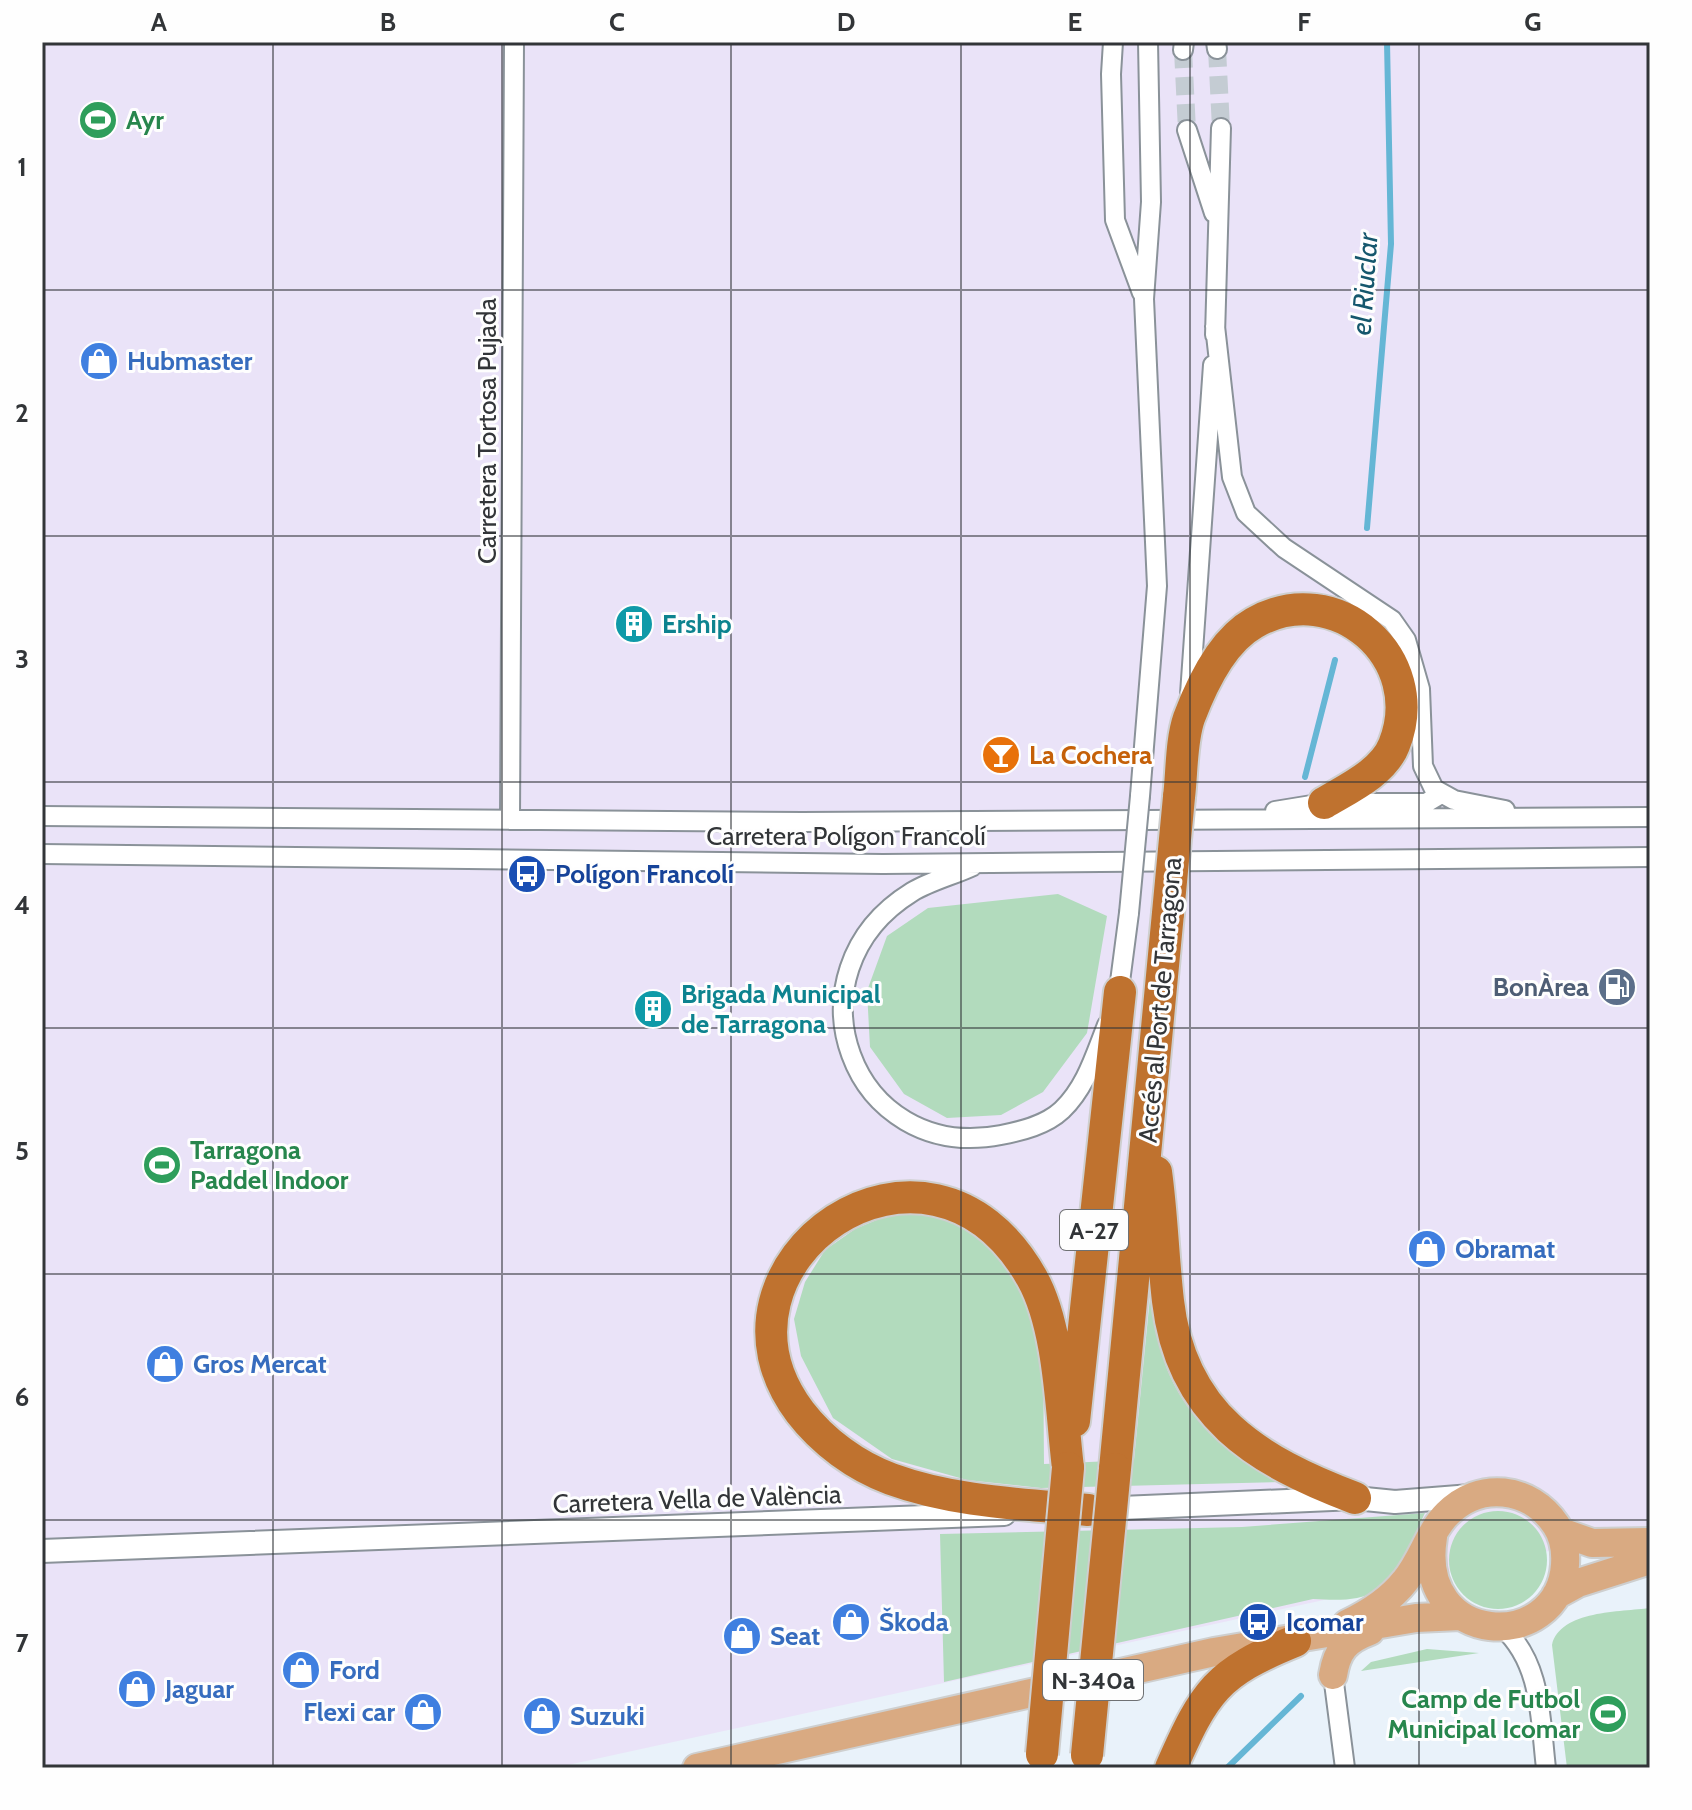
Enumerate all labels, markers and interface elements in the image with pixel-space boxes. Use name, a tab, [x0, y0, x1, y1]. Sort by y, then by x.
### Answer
text: A	[151, 6, 168, 38]
text: B	[380, 6, 396, 38]
text: C	[609, 6, 625, 38]
text: D	[837, 6, 855, 38]
text: E	[1068, 6, 1082, 38]
text: F	[1297, 6, 1311, 38]
text: G	[1524, 6, 1542, 38]
sports icon: Ayr	[77, 99, 119, 141]
place label: Ayr	[126, 104, 164, 136]
text: 1	[17, 151, 27, 183]
water label: el Riuclar	[1343, 230, 1385, 336]
street label: Carretera Tortosa Pujada	[471, 298, 503, 564]
shop icon: Hubmaster	[78, 340, 120, 382]
place label: Hubmaster	[127, 345, 253, 377]
text: 2	[15, 397, 29, 429]
building icon: Ership	[613, 603, 655, 645]
place label: Ership	[662, 608, 732, 640]
text: 3	[15, 643, 29, 675]
bar icon: La Cochera	[980, 734, 1022, 776]
place label: La Cochera	[1029, 739, 1152, 771]
street label: Carretera Polígon Francolí	[706, 820, 986, 852]
bus stop icon: Polígon Francolí	[506, 853, 548, 895]
street label: Accés al Port de Tarragona	[1132, 855, 1188, 1144]
place label: Polígon Francolí	[555, 858, 734, 890]
text: 4	[14, 889, 30, 921]
fuel station icon: BonÀrea	[1596, 966, 1638, 1008]
place label: BonÀrea	[1493, 971, 1589, 1003]
place label: Brigada Municipal de Tarragona	[681, 978, 881, 1040]
building icon: Brigada Municipal de Tarragona	[632, 988, 674, 1030]
place label: Tarragona Paddel Indoor	[190, 1134, 349, 1196]
text: 5	[15, 1135, 29, 1167]
sports icon: Tarragona Paddel Indoor	[141, 1144, 183, 1186]
road number: A-27	[1060, 1210, 1128, 1250]
shop icon: Obramat	[1406, 1228, 1448, 1270]
place label: Obramat	[1455, 1233, 1555, 1265]
shop icon: Gros Mercat	[144, 1343, 186, 1385]
place label: Gros Mercat	[193, 1348, 327, 1380]
text: 6	[15, 1381, 29, 1413]
street label: Carretera Vella de València	[552, 1478, 842, 1520]
shop icon: Škoda	[830, 1601, 872, 1643]
bus stop icon: Icomar	[1237, 1601, 1279, 1643]
place label: Škoda	[879, 1606, 949, 1638]
place label: Icomar	[1286, 1606, 1364, 1638]
shop icon: Seat	[721, 1615, 763, 1657]
place label: Seat	[770, 1620, 820, 1652]
text: 7	[15, 1627, 29, 1659]
shop icon: Ford	[280, 1649, 322, 1691]
place label: Ford	[329, 1654, 380, 1686]
road number: N-340a	[1043, 1660, 1143, 1700]
shop icon: Jaguar	[116, 1668, 158, 1710]
place label: Jaguar	[164, 1673, 234, 1705]
place label: Camp de Futbol Municipal Icomar	[1387, 1683, 1580, 1745]
shop icon: Flexi car	[402, 1691, 444, 1733]
sports icon: Camp de Futbol Municipal Icomar	[1587, 1693, 1629, 1735]
shop icon: Suzuki	[521, 1695, 563, 1737]
place label: Flexi car	[303, 1696, 395, 1728]
place label: Suzuki	[570, 1700, 645, 1732]

